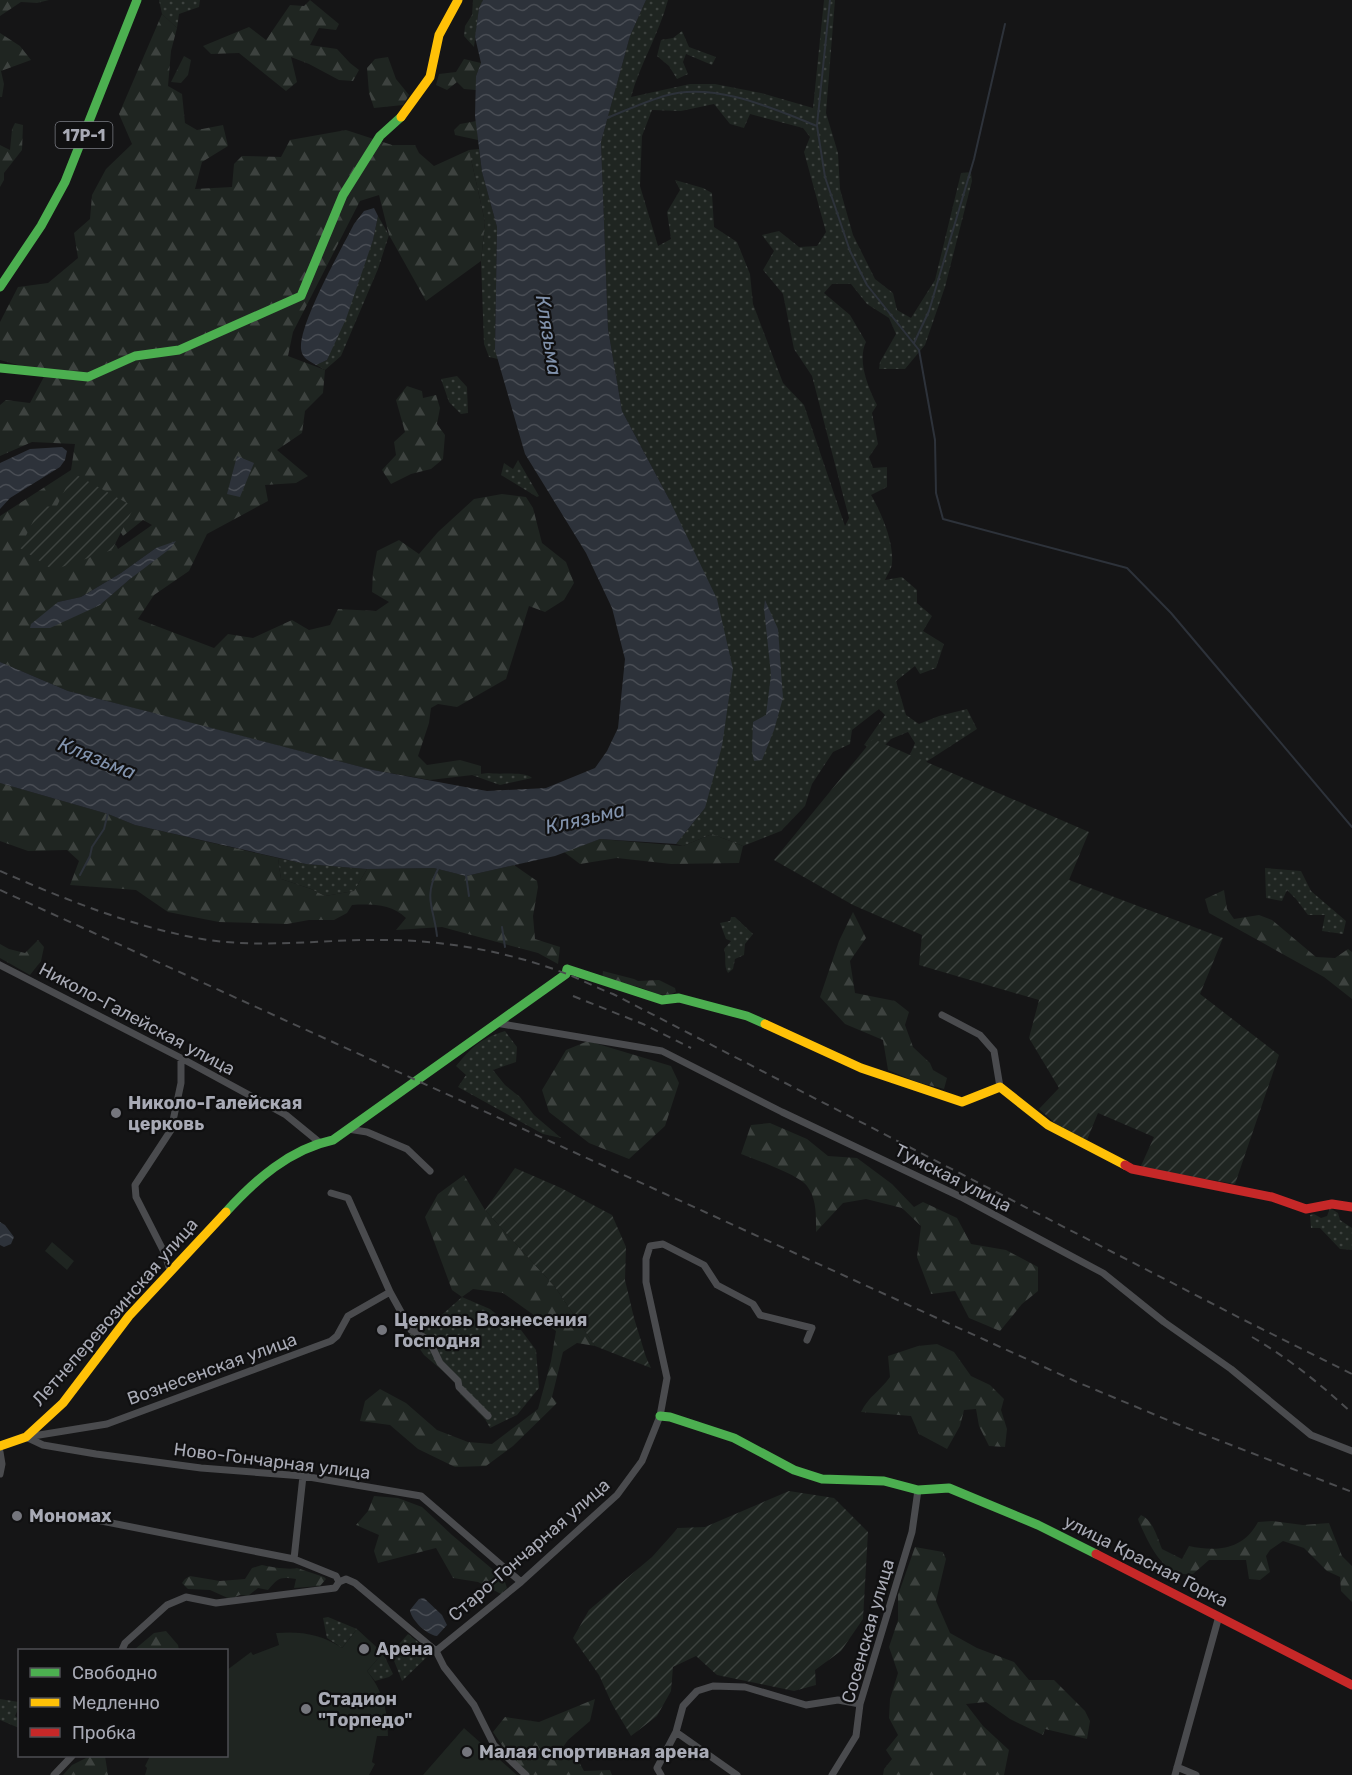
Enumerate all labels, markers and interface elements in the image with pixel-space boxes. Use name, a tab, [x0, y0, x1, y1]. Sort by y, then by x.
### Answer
road number: 17Р-1	[56, 122, 112, 148]
water label: Клязьма	[531, 293, 567, 377]
water label: Клязьма	[55, 732, 139, 784]
water label: Клязьма	[543, 797, 628, 839]
street label: Николо-Галейская улица	[35, 958, 239, 1080]
place label: Николо-Галейская церковь	[128, 1092, 302, 1135]
marker: Николо-Галейская церковь	[109, 1106, 123, 1120]
street label: Тумская улица	[891, 1139, 1015, 1217]
street label: Летнеперевозинская улица	[27, 1214, 203, 1410]
place label: Церковь Вознесения Господня	[394, 1309, 587, 1352]
marker: Церковь Вознесения Господня	[375, 1323, 389, 1337]
street label: Вознесенская улица	[124, 1328, 300, 1410]
street label: Ново-Гончарная улица	[172, 1438, 372, 1484]
street label: Старо-Гончарная улица	[444, 1474, 614, 1626]
place label: Мономах	[29, 1505, 112, 1527]
marker: Мономах	[10, 1509, 24, 1523]
street label: улица Красная Горка	[1060, 1510, 1232, 1612]
street label: Сосенская улица	[837, 1556, 899, 1706]
place label: Арена	[376, 1638, 433, 1660]
marker: Арена	[357, 1642, 371, 1656]
legend	[18, 1649, 228, 1757]
text: Свободно	[72, 1662, 157, 1684]
place label: Стадион "Торпедо"	[318, 1688, 412, 1731]
text: Медленно	[72, 1692, 160, 1714]
marker: Стадион "Торпедо"	[299, 1702, 313, 1716]
text: Пробка	[72, 1722, 136, 1744]
place label: Малая спортивная арена	[479, 1741, 709, 1763]
marker: Малая спортивная арена	[460, 1745, 474, 1759]

